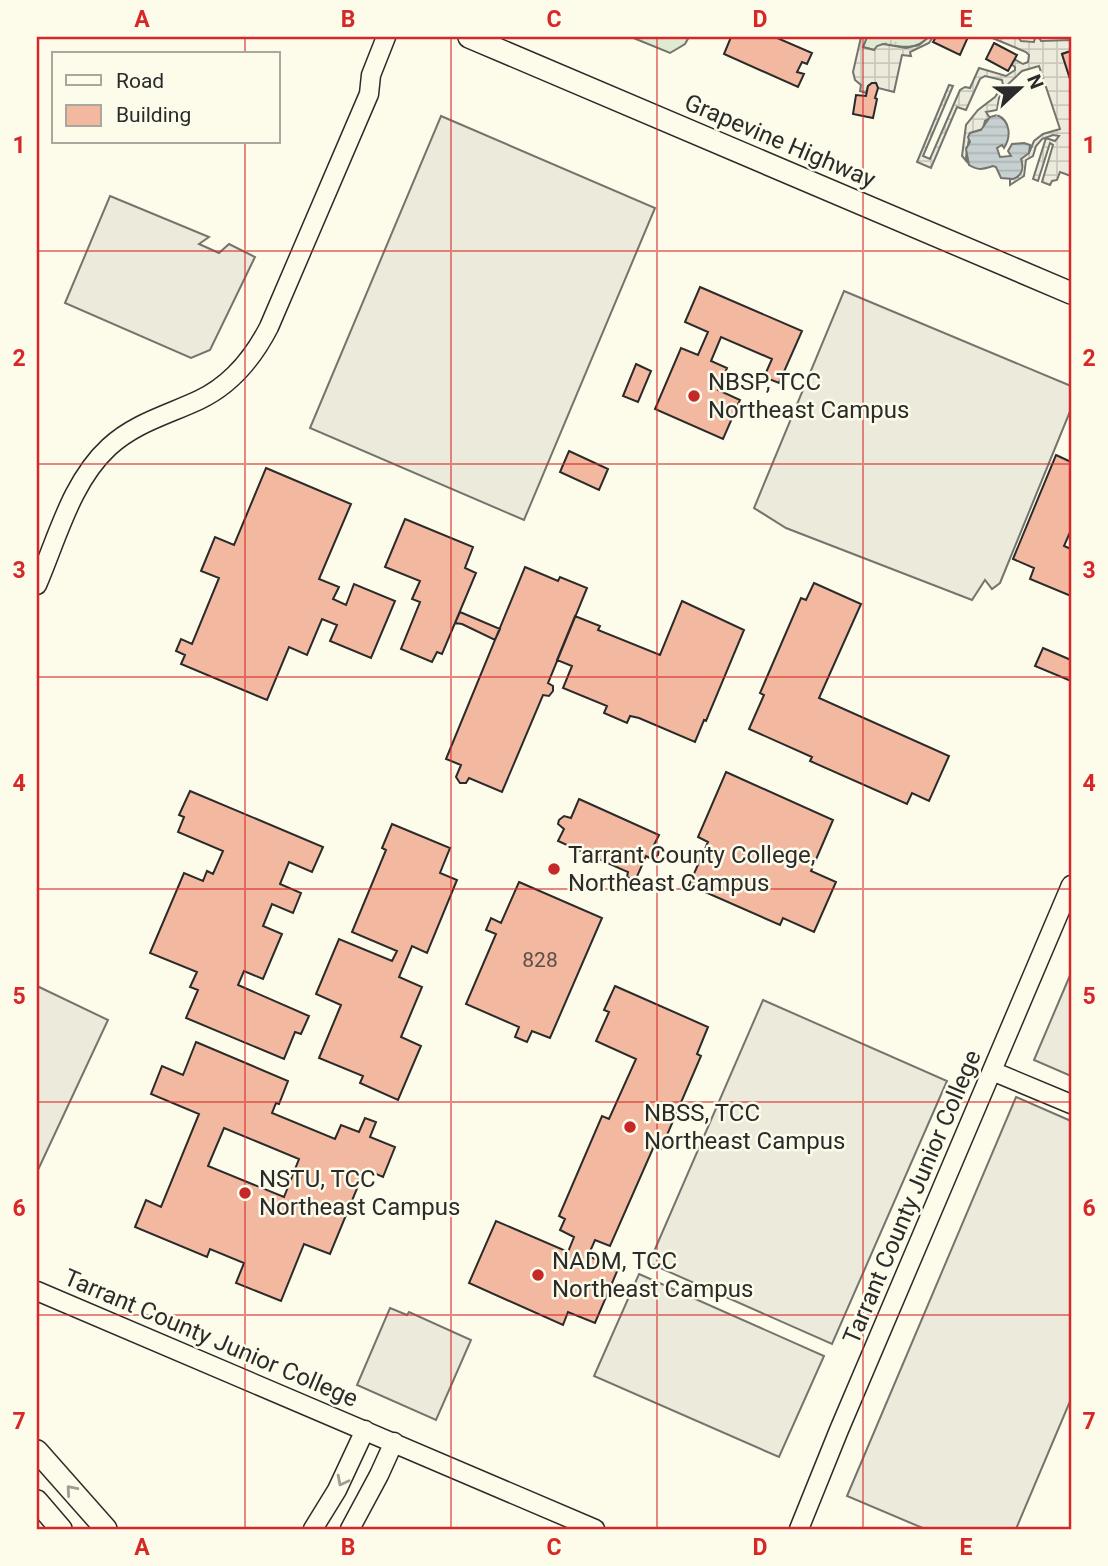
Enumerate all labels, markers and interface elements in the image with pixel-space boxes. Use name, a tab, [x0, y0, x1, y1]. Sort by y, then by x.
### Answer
text: A	[134, 6, 150, 33]
text: B	[341, 6, 355, 33]
text: C	[546, 6, 562, 33]
text: D	[753, 6, 767, 33]
text: E	[960, 6, 973, 33]
legend	[52, 52, 280, 144]
north arrow	[986, 52, 1056, 122]
text: Road	[116, 69, 164, 93]
text: N	[1022, 71, 1048, 92]
street label: Grapevine Highway	[680, 88, 880, 194]
text: Building	[116, 103, 191, 127]
text: 1	[12, 132, 26, 159]
text: 1	[1082, 132, 1096, 159]
text: 2	[12, 345, 26, 372]
text: 2	[1082, 345, 1096, 372]
place label: NBSP, TCC Northeast Campus	[708, 368, 909, 424]
marker: NBSP, TCC Northeast Campus	[686, 388, 702, 404]
text: 3	[12, 557, 26, 584]
text: 3	[1082, 557, 1096, 584]
text: 4	[12, 770, 26, 797]
text: 4	[1082, 770, 1096, 797]
place label: Tarrant County College, Northeast Campus	[568, 841, 816, 897]
marker: Tarrant County College, Northeast Campus	[546, 861, 562, 877]
house number: 828	[522, 948, 558, 972]
text: 5	[12, 983, 26, 1010]
text: 5	[1082, 983, 1096, 1010]
street label: Tarrant County Junior College	[837, 1046, 987, 1348]
place label: NBSS, TCC Northeast Campus	[644, 1099, 845, 1155]
marker: NBSS, TCC Northeast Campus	[622, 1119, 638, 1135]
place label: NSTU, TCC Northeast Campus	[259, 1165, 460, 1221]
marker: NSTU, TCC Northeast Campus	[237, 1185, 253, 1201]
text: 6	[12, 1195, 26, 1222]
text: 6	[1082, 1195, 1096, 1222]
place label: NADM, TCC Northeast Campus	[552, 1247, 753, 1303]
street label: Tarrant County Junior College	[60, 1263, 362, 1413]
marker: NADM, TCC Northeast Campus	[530, 1267, 546, 1283]
text: 7	[12, 1408, 26, 1435]
text: 7	[1082, 1408, 1096, 1435]
one-way arrow	[336, 1474, 350, 1486]
one-way arrow	[67, 1485, 79, 1498]
text: A	[134, 1534, 150, 1561]
text: B	[341, 1534, 355, 1561]
text: C	[546, 1534, 562, 1561]
text: D	[753, 1534, 767, 1561]
text: E	[960, 1534, 973, 1561]

